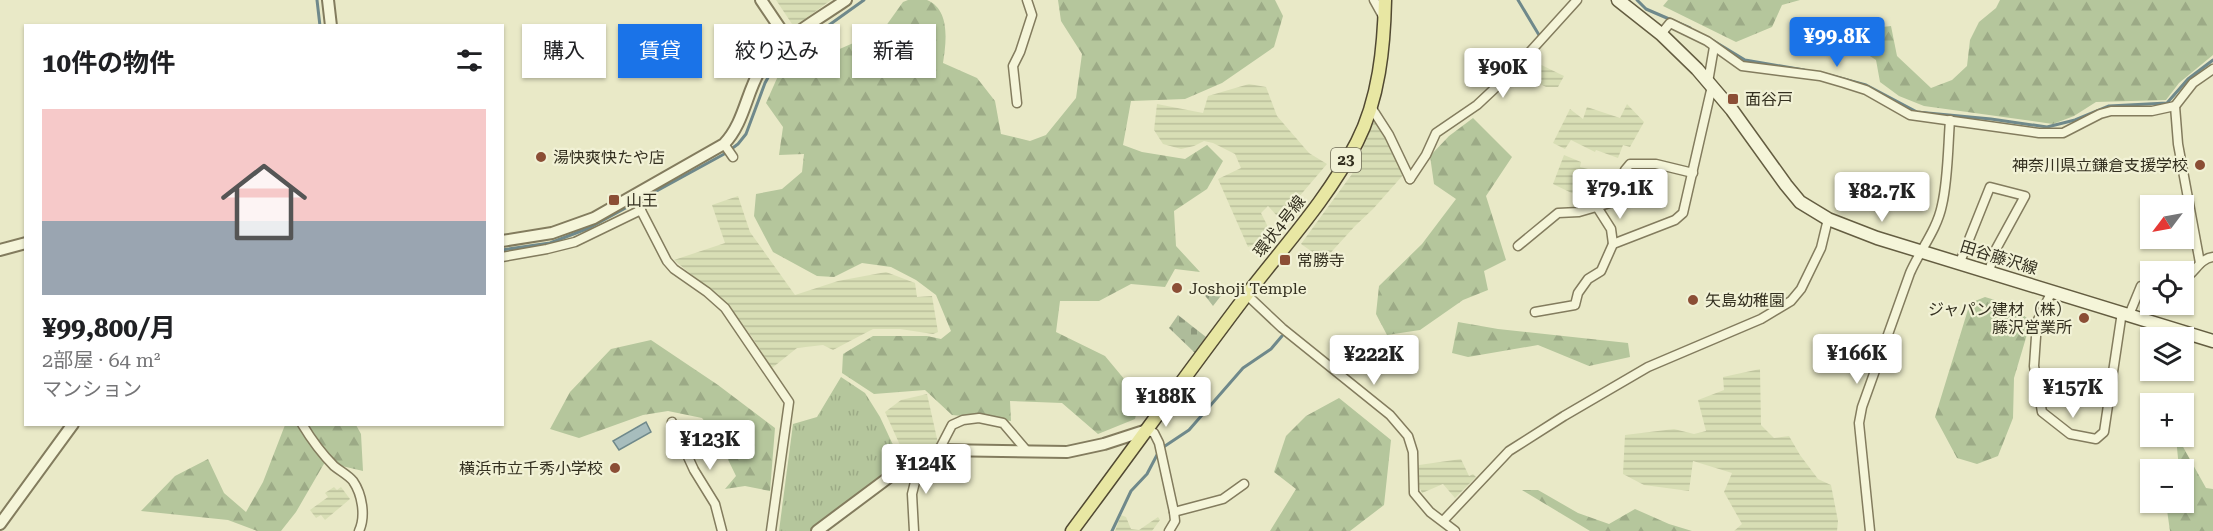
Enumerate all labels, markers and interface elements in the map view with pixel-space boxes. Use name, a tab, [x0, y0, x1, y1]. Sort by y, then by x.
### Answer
pin: ¥99.8K	[1788, 17, 1886, 68]
chip: 購入	[522, 24, 606, 78]
chip: 賃貸	[618, 24, 702, 78]
chip: 絞り込み	[714, 24, 840, 78]
chip: 新着	[852, 24, 936, 78]
text: ¥99.8K	[1804, 24, 1870, 48]
icon: filters	[453, 44, 486, 77]
text: 10件の物件	[42, 48, 175, 78]
pin: ¥90K	[1467, 48, 1539, 99]
text: ¥90K	[1478, 55, 1528, 79]
place label: 面谷戸	[1745, 90, 1793, 109]
marker: 面谷戸	[1726, 92, 1740, 106]
icon: home	[210, 148, 318, 256]
place label: 湯快爽快たや店	[553, 148, 665, 167]
road number: 23	[1331, 148, 1361, 172]
marker: 湯快爽快たや店	[534, 150, 548, 164]
place label: 神奈川県立鎌倉支援学校	[2012, 156, 2188, 175]
marker: 神奈川県立鎌倉支援学校	[2193, 158, 2207, 172]
pin: ¥79.1K	[1571, 169, 1669, 220]
pin: ¥82.7K	[1833, 172, 1931, 223]
text: ¥79.1K	[1587, 176, 1653, 200]
text: ¥82.7K	[1849, 179, 1915, 203]
place label: 山王	[626, 191, 658, 210]
street label: 環状4号線	[1249, 192, 1309, 261]
marker: 山王	[607, 193, 621, 207]
north arrow	[2140, 195, 2194, 249]
map controls	[2140, 195, 2194, 513]
street label: 田谷藤沢線	[1958, 237, 2040, 278]
place label: 常勝寺	[1297, 251, 1345, 270]
marker: 常勝寺	[1278, 253, 1292, 267]
button: locate	[2140, 261, 2194, 315]
place label: Joshoji Temple	[1189, 279, 1307, 298]
marker: Joshoji Temple	[1170, 281, 1184, 295]
place label: 矢島幼稚園	[1705, 291, 1785, 310]
marker: 矢島幼稚園	[1686, 293, 1700, 307]
place label: ジャパン建材（株） 藤沢営業所	[1928, 300, 2072, 337]
marker: ジャパン建材（株） 藤沢営業所	[2077, 311, 2091, 325]
text: ¥99,800/月	[42, 313, 176, 343]
button: layers	[2140, 327, 2194, 381]
pin: ¥166K	[1815, 334, 1899, 385]
pin: ¥222K	[1332, 335, 1416, 386]
text: ¥166K	[1827, 341, 1887, 365]
text: ¥222K	[1344, 342, 1404, 366]
text: 2部屋 · 64 m²	[42, 348, 161, 372]
pin: ¥157K	[2031, 368, 2115, 419]
text: ¥157K	[2043, 375, 2103, 399]
text: マンション	[42, 377, 142, 401]
pin: ¥188K	[1124, 377, 1208, 428]
text: ¥188K	[1136, 384, 1196, 408]
button: +	[2140, 393, 2194, 447]
pin: ¥123K	[668, 420, 752, 471]
text: ¥123K	[680, 427, 740, 451]
pin: ¥124K	[884, 444, 968, 495]
text: ¥124K	[896, 451, 956, 475]
place label: 横浜市立千秀小学校	[459, 459, 603, 478]
button: −	[2140, 459, 2194, 513]
marker: 横浜市立千秀小学校	[608, 461, 622, 475]

